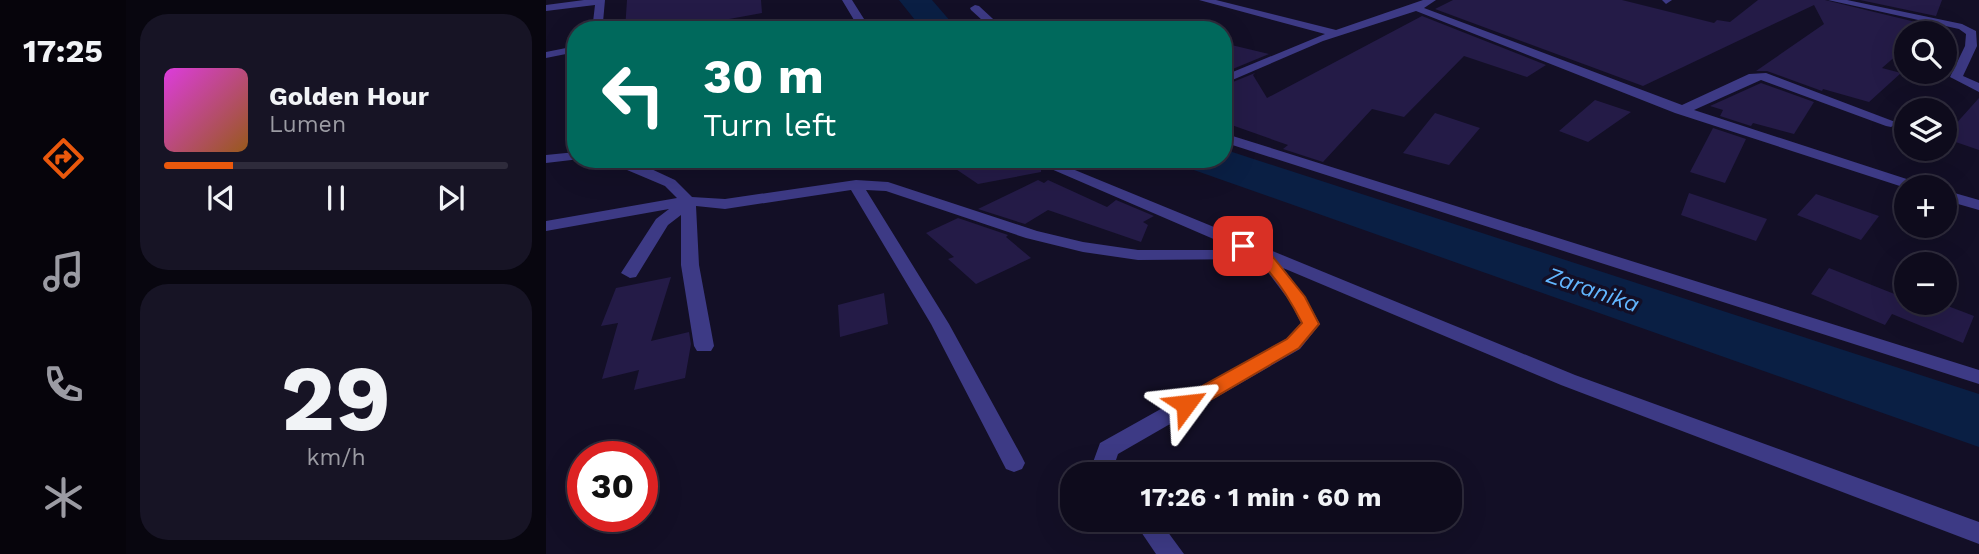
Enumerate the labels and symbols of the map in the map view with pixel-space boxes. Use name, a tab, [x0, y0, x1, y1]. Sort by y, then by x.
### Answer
pin	[1213, 216, 1273, 276]
water label: Zaranika	[1542, 261, 1643, 318]
position arrow	[1149, 367, 1223, 441]
speed limit sign: 30	[567, 441, 658, 532]

